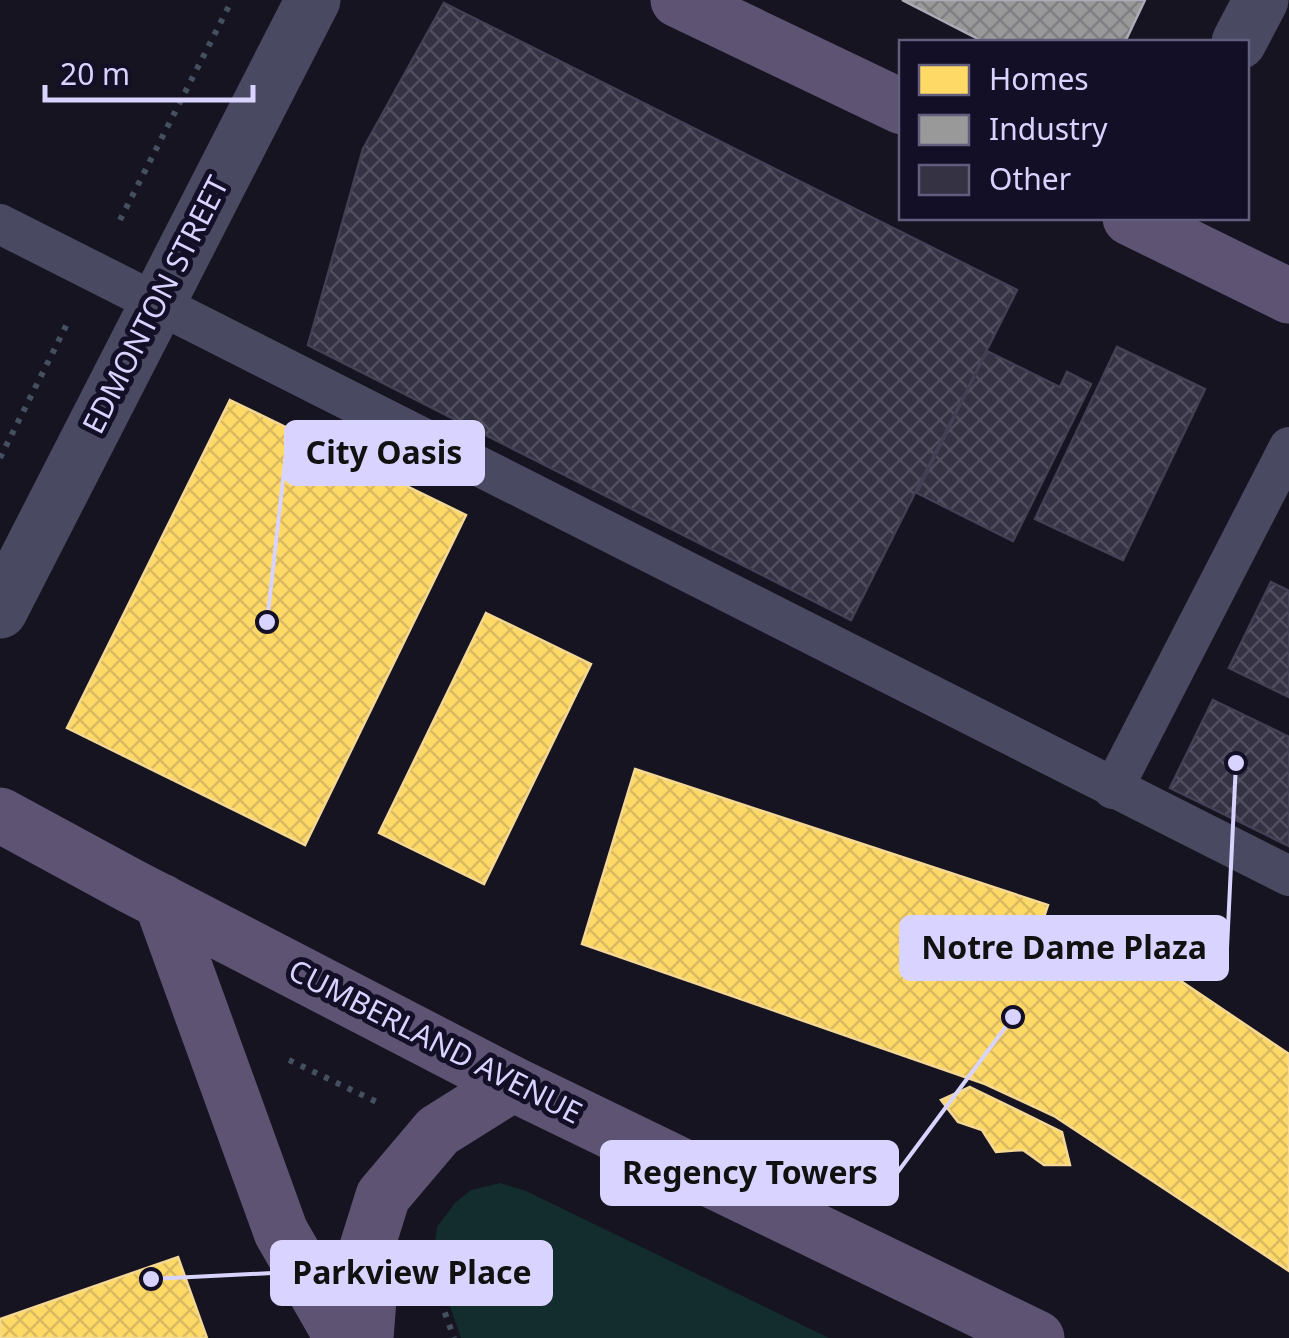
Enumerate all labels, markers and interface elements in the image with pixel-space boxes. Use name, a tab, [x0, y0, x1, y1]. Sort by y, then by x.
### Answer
scale bar	[45, 40, 252, 102]
legend	[899, 40, 1249, 220]
text: 20 m	[60, 53, 130, 94]
text: Homes	[989, 58, 1089, 99]
text: Industry	[989, 108, 1108, 149]
text: Other	[989, 158, 1071, 199]
street label: EDMONTON STREET	[72, 168, 238, 440]
callout: City Oasis	[286, 422, 483, 484]
text: City Oasis	[306, 430, 462, 473]
callout: Notre Dame Plaza	[901, 917, 1227, 979]
text: Notre Dame Plaza	[921, 925, 1207, 968]
street label: CUMBERLAND AVENUE	[282, 949, 590, 1133]
callout: Regency Towers	[602, 1142, 897, 1204]
text: Regency Towers	[622, 1150, 878, 1193]
callout: Parkview Place	[272, 1242, 551, 1304]
text: Parkview Place	[292, 1250, 532, 1293]

